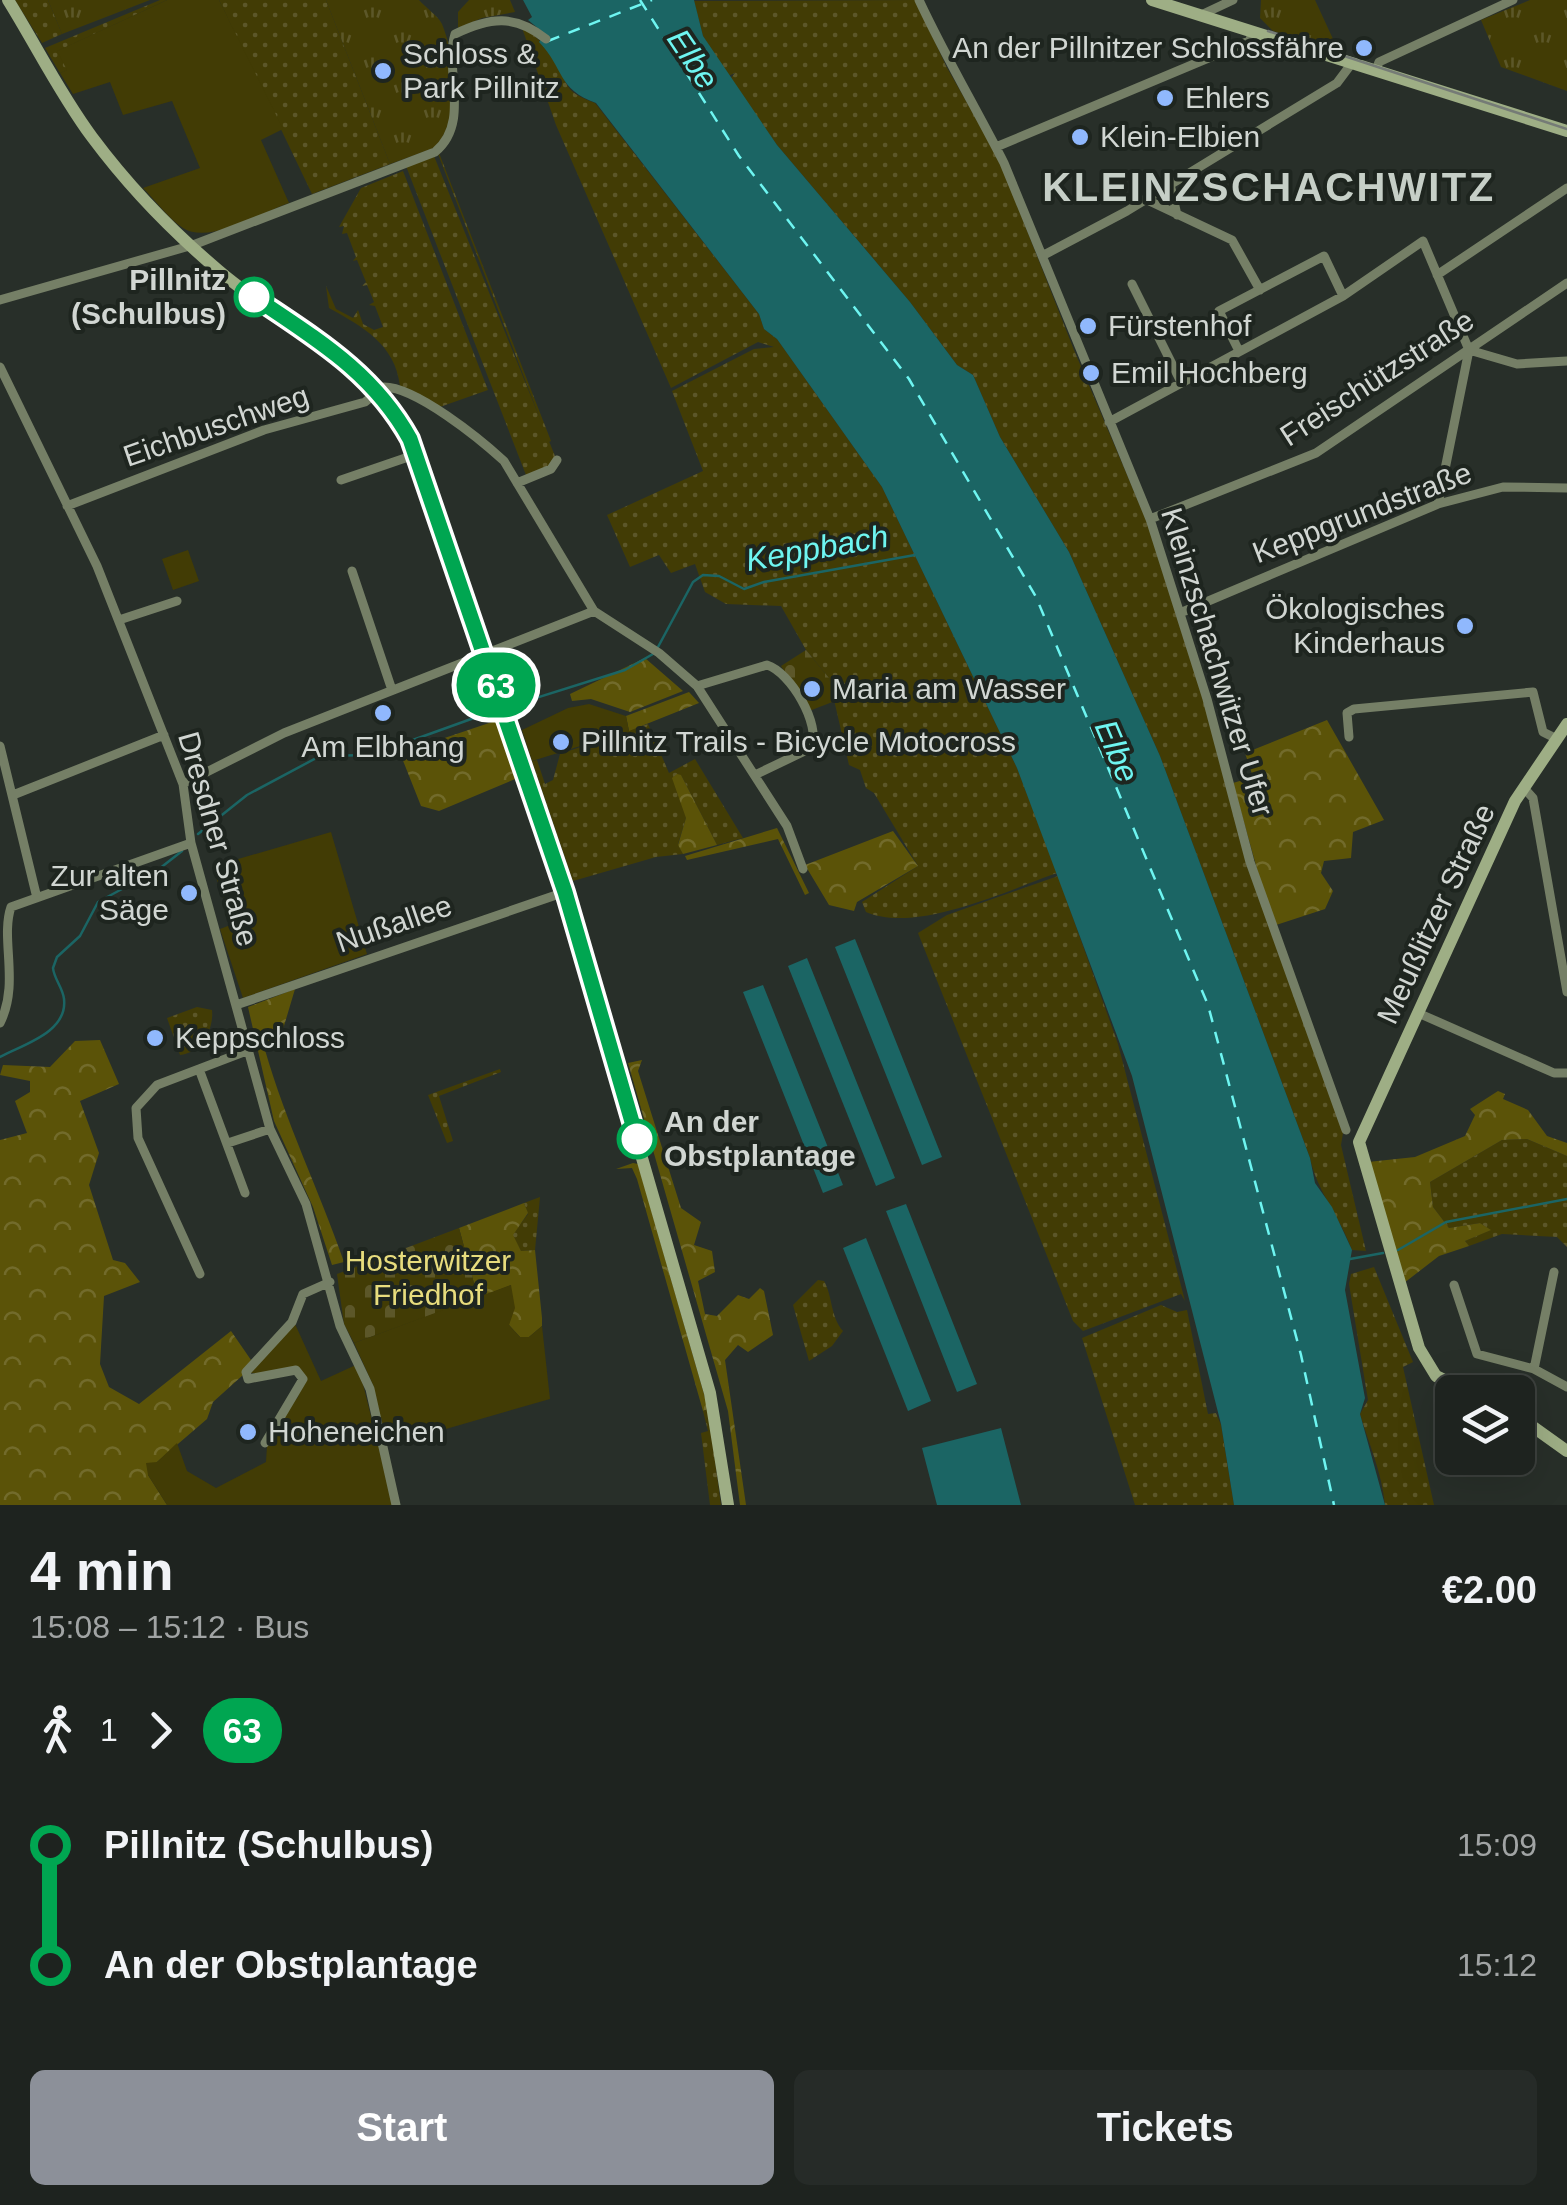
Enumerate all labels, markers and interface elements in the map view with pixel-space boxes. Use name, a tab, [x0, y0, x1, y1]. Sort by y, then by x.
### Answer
water label: Elbe	[660, 22, 726, 96]
place label: An der Pillnitzer Schlossfähre	[952, 31, 1344, 64]
place label: Schloss & Park Pillnitz	[403, 37, 560, 104]
marker: An der Pillnitzer Schlossfähre	[1353, 37, 1375, 59]
marker: Schloss & Park Pillnitz	[372, 60, 394, 82]
place label: Ehlers	[1185, 81, 1270, 114]
marker: Ehlers	[1154, 87, 1176, 109]
place label: Klein-Elbien	[1100, 120, 1260, 153]
marker: Klein-Elbien	[1069, 126, 1091, 148]
district label: KLEINZSCHACHWITZ	[1042, 165, 1496, 209]
place label: Pillnitz (Schulbus)	[71, 263, 226, 330]
marker: Pillnitz (Schulbus)	[235, 278, 273, 316]
street label: Freischützstraße	[1274, 303, 1479, 452]
place label: Fürstenhof	[1108, 309, 1252, 342]
marker: Fürstenhof	[1077, 315, 1099, 337]
place label: Emil Hochberg	[1111, 356, 1308, 389]
marker: Emil Hochberg	[1080, 362, 1102, 384]
street label: Eichbuschweg	[119, 378, 313, 473]
street label: Keppgrundstraße	[1248, 456, 1476, 569]
street label: Kleinzschachwitzer Ufer	[1155, 504, 1280, 820]
water label: Keppbach	[743, 518, 891, 578]
place label: Ökologisches Kinderhaus	[1265, 592, 1445, 659]
marker: Ökologisches Kinderhaus	[1454, 615, 1476, 637]
line badge: 63	[451, 652, 541, 718]
text: 63	[477, 666, 515, 705]
place label: Maria am Wasser	[832, 672, 1066, 705]
marker: Maria am Wasser	[801, 678, 823, 700]
marker: Am Elbhang	[372, 702, 394, 724]
water label: Elbe	[1088, 714, 1146, 788]
place label: Pillnitz Trails - Bicycle Motocross	[581, 725, 1016, 758]
street label: Dresdner Straße	[172, 728, 265, 950]
place label: Am Elbhang	[301, 730, 465, 763]
marker: Pillnitz Trails - Bicycle Motocross	[550, 731, 572, 753]
street label: Meußlitzer Straße	[1370, 799, 1501, 1029]
place label: Zur alten Säge	[51, 859, 169, 926]
marker: Zur alten Säge	[178, 882, 200, 904]
street label: Nußallee	[332, 888, 456, 959]
place label: Keppschloss	[175, 1021, 345, 1054]
marker: Keppschloss	[144, 1027, 166, 1049]
place label: An der Obstplantage	[664, 1105, 856, 1172]
marker: An der Obstplantage	[618, 1120, 656, 1158]
park label: Hosterwitzer Friedhof	[345, 1244, 511, 1311]
map controls	[1435, 1375, 1535, 1475]
button: layers	[1435, 1375, 1535, 1475]
place label: Hoheneichen	[268, 1415, 445, 1448]
marker: Hoheneichen	[237, 1421, 259, 1443]
text: 4 min	[30, 1540, 174, 1602]
text: €2.00	[1442, 1569, 1537, 1611]
text: 15:08 – 15:12 · Bus	[30, 1609, 309, 1645]
icon: walk	[30, 1703, 85, 1758]
icon: forward	[133, 1703, 188, 1758]
text: 63	[223, 1711, 262, 1750]
text: 1	[100, 1712, 118, 1748]
text: Pillnitz (Schulbus)	[104, 1824, 433, 1866]
text: 15:09	[1457, 1827, 1537, 1863]
text: An der Obstplantage	[104, 1944, 478, 1986]
text: 15:12	[1457, 1947, 1537, 1983]
button: Start	[30, 2070, 774, 2185]
button: Tickets	[794, 2070, 1537, 2185]

